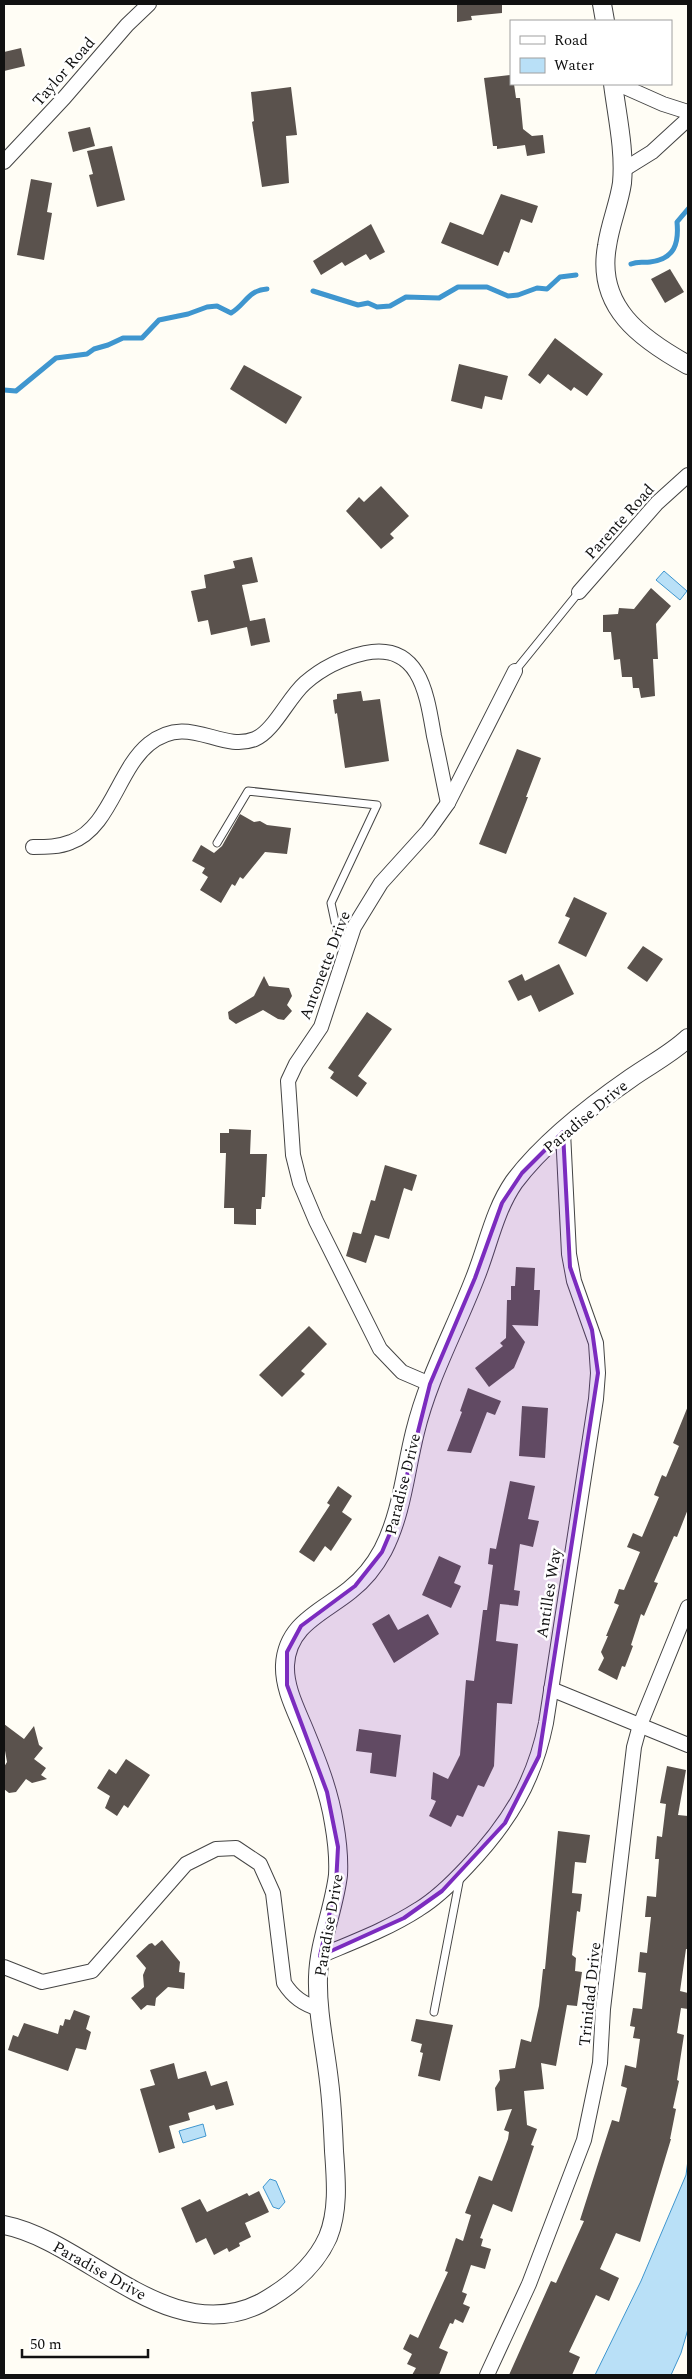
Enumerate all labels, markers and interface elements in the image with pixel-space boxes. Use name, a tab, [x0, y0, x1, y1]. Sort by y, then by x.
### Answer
legend	[510, 20, 672, 85]
text: Road	[554, 29, 588, 52]
street label: Taylor Road	[27, 32, 101, 112]
text: Water	[554, 54, 594, 77]
street label: Parente Road	[579, 478, 660, 565]
street label: Antonette Drive	[293, 907, 357, 1023]
street label: Paradise Drive	[538, 1074, 633, 1159]
street label: Paradise Drive	[379, 1431, 427, 1538]
street label: Antilles Way	[530, 1545, 568, 1640]
street label: Paradise Drive	[308, 1872, 350, 1978]
street label: Trinidad Drive	[573, 1941, 607, 2047]
street label: Paradise Drive	[48, 2235, 151, 2307]
scale bar	[22, 2326, 149, 2358]
text: 50 m	[30, 2333, 62, 2356]

